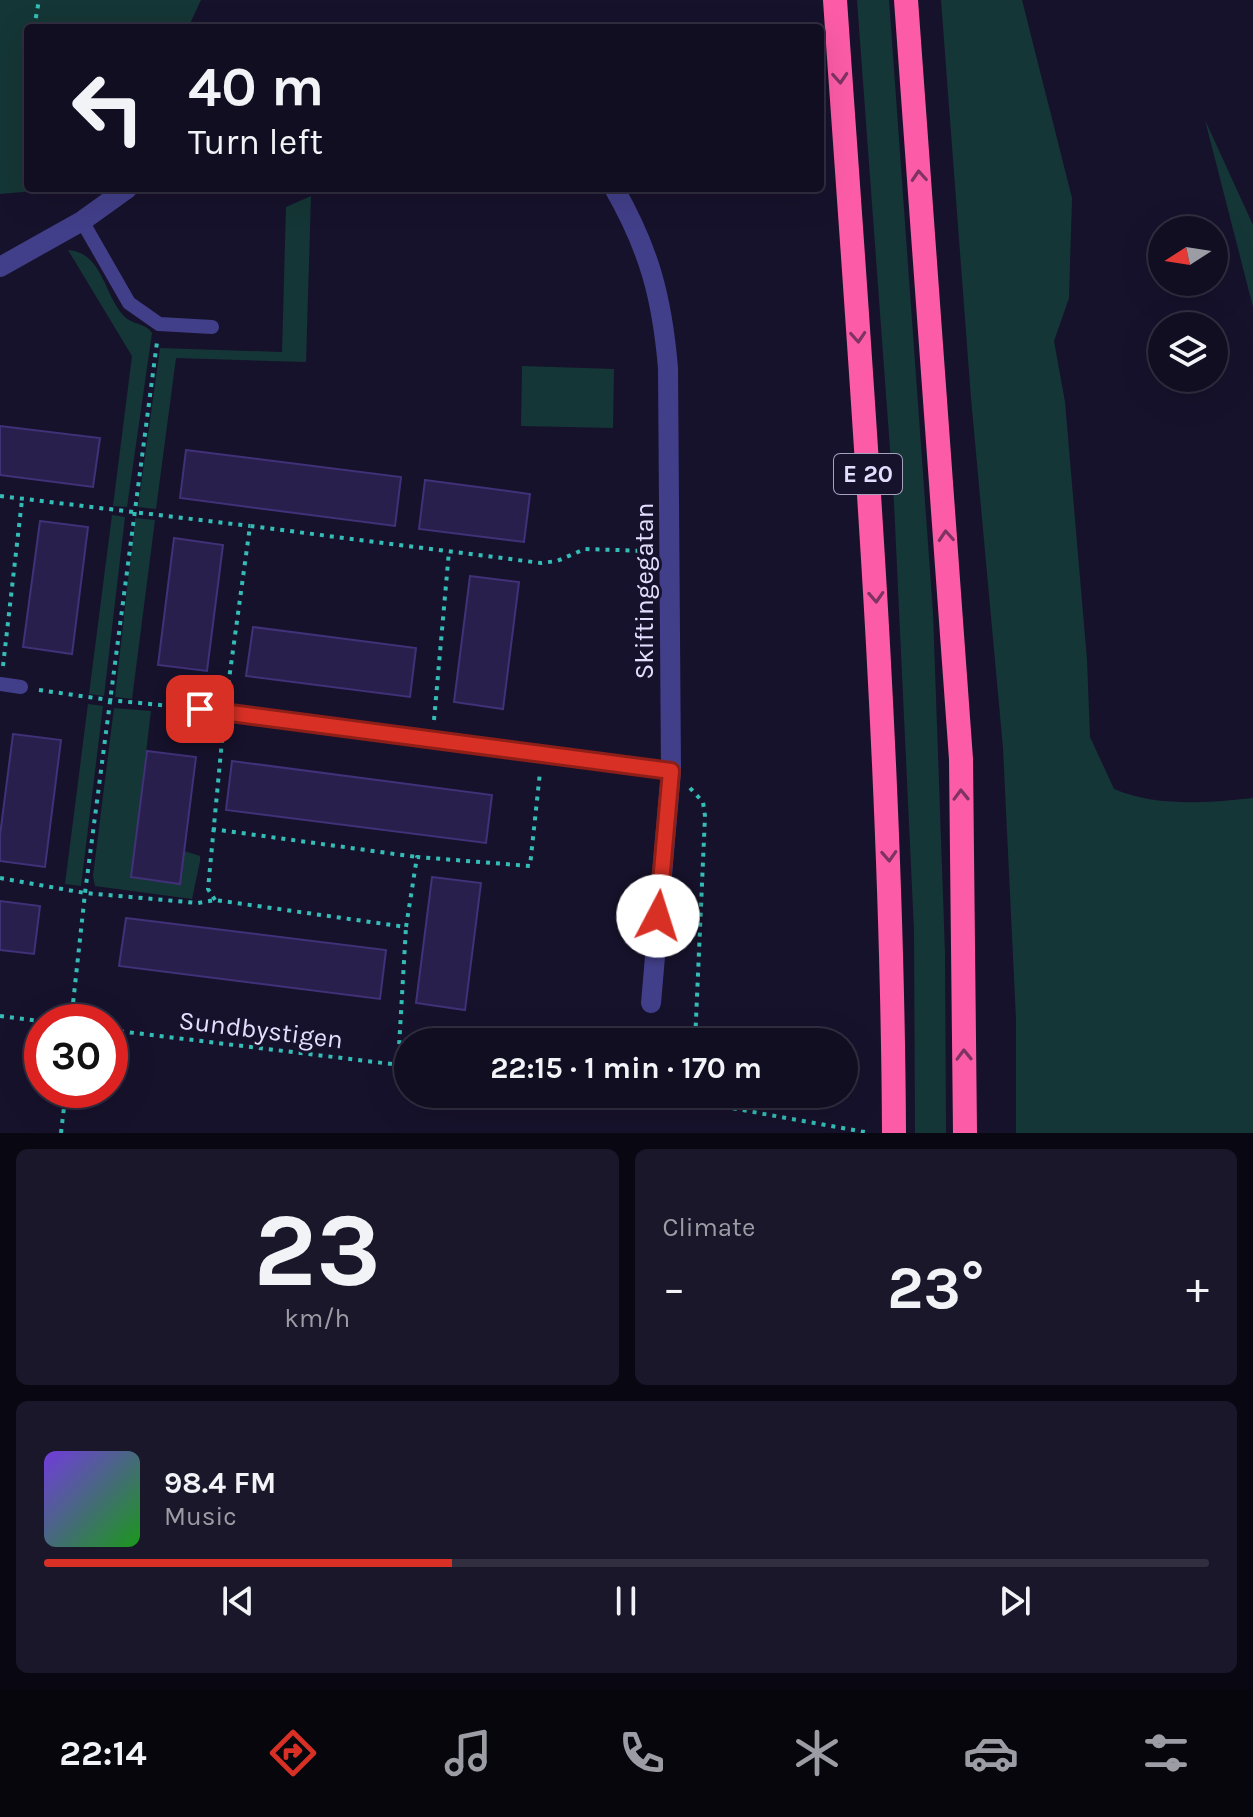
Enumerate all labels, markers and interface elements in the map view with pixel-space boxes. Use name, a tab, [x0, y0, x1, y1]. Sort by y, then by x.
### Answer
text: 40 m	[188, 54, 324, 119]
icon: left	[56, 56, 160, 160]
one-way arrow	[831, 72, 848, 85]
text: Turn left	[188, 121, 323, 163]
one-way arrow	[911, 169, 928, 182]
north arrow	[1148, 216, 1228, 296]
map controls	[1148, 216, 1228, 392]
button: layers	[1148, 312, 1228, 392]
one-way arrow	[849, 331, 866, 344]
road number: E 20	[834, 454, 902, 494]
street label: Skiftingegatan	[629, 502, 660, 680]
one-way arrow	[938, 529, 955, 542]
one-way arrow	[867, 591, 884, 604]
pin	[166, 675, 234, 743]
icon: arrive	[178, 687, 222, 731]
one-way arrow	[952, 788, 970, 801]
one-way arrow	[881, 850, 898, 863]
position arrow	[616, 874, 700, 958]
speed limit sign: 30	[24, 1004, 128, 1108]
street label: Sundbystigen	[177, 1005, 345, 1055]
one-way arrow	[955, 1048, 973, 1061]
text: 22:15 · 1 min · 170 m	[490, 1050, 762, 1086]
text: 23	[253, 1190, 381, 1311]
text: Climate	[663, 1212, 755, 1243]
text: 23°	[887, 1253, 984, 1323]
text: −	[663, 1263, 686, 1314]
text: +	[1186, 1263, 1209, 1314]
text: km/h	[284, 1303, 350, 1334]
text: 98.4 FM	[164, 1465, 276, 1501]
text: Music	[164, 1501, 237, 1532]
icon: previous	[216, 1579, 260, 1623]
icon: pause	[604, 1579, 648, 1623]
icon: next	[993, 1579, 1037, 1623]
icon: directions	[265, 1725, 321, 1781]
icon: music	[440, 1725, 496, 1781]
icon: phone	[614, 1725, 670, 1781]
icon: climate	[789, 1725, 845, 1781]
icon: car	[963, 1725, 1019, 1781]
icon: filters	[1138, 1725, 1194, 1781]
text: 22:14	[59, 1732, 147, 1774]

